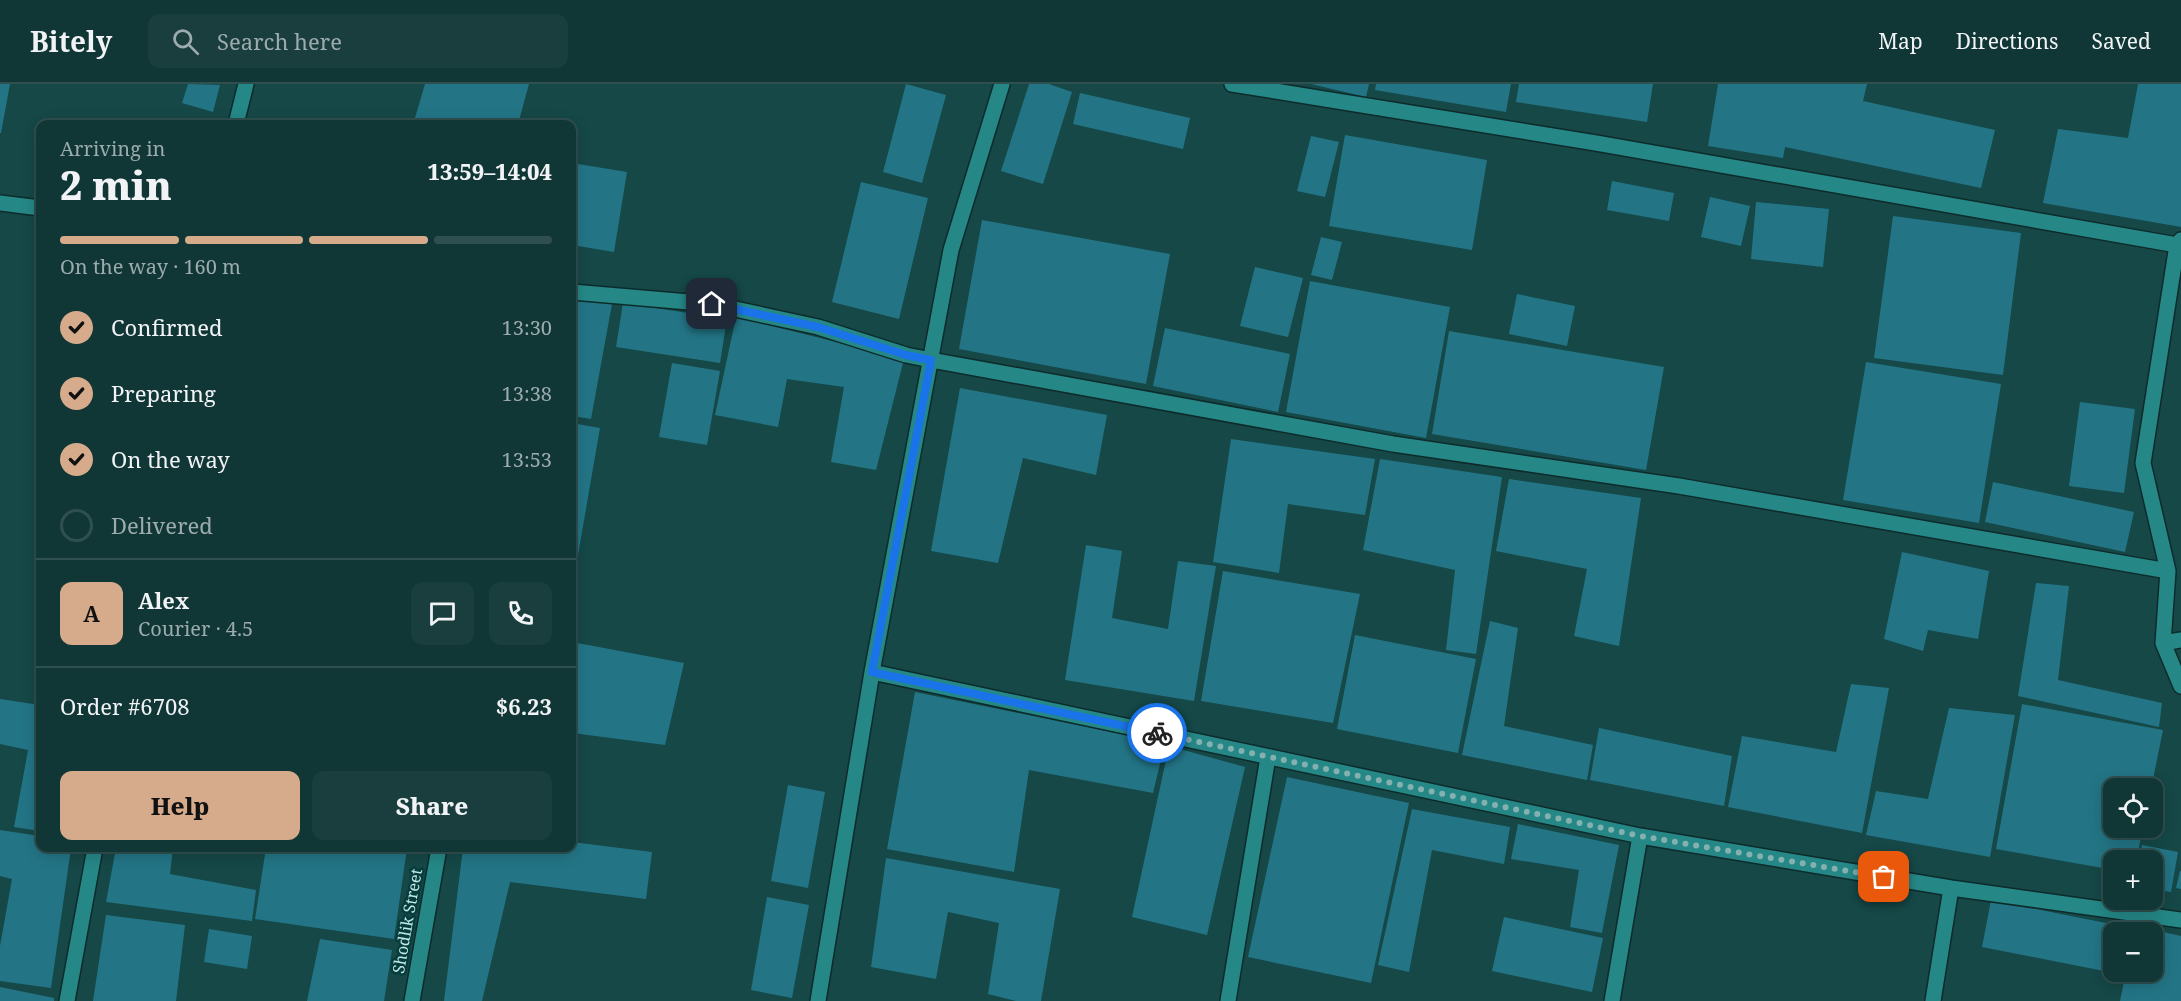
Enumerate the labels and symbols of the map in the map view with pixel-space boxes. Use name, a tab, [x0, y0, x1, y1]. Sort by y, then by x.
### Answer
pin	[686, 278, 737, 329]
courier	[1127, 703, 1187, 763]
pin	[1858, 851, 1909, 902]
street label: Shodlik Street	[387, 866, 427, 975]

